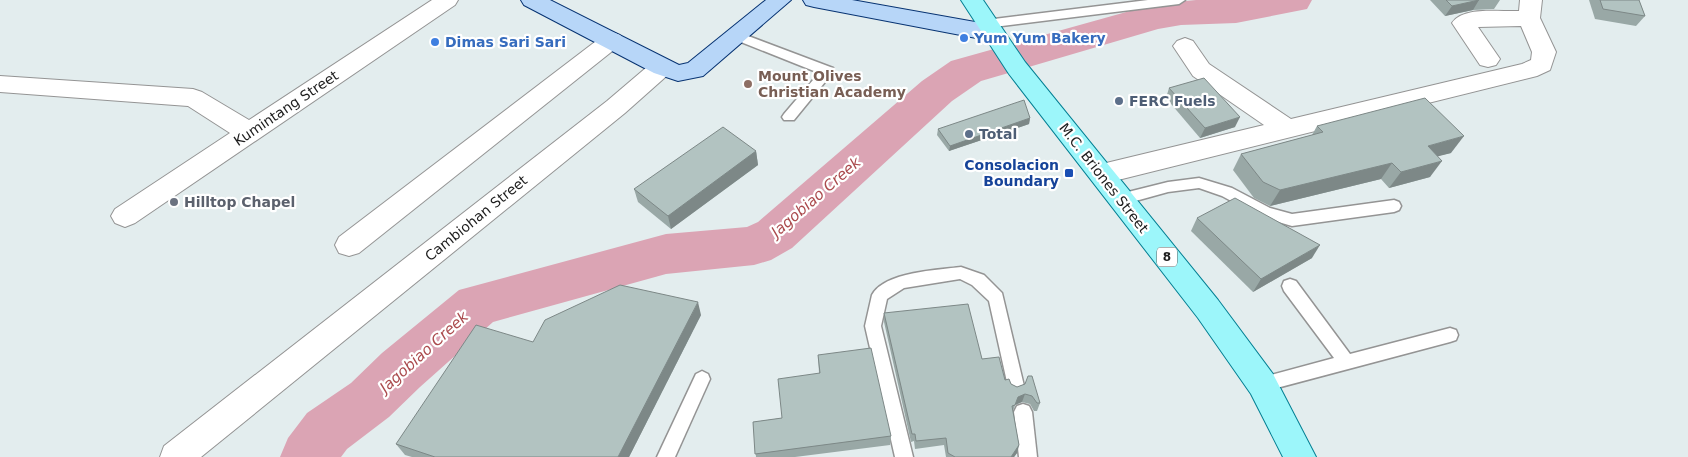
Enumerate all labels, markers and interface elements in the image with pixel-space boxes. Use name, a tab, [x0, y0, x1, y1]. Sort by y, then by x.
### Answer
place label: Yum Yum Bakery	[973, 30, 1106, 46]
marker: Yum Yum Bakery	[958, 32, 970, 44]
place label: Dimas Sari Sari	[445, 34, 566, 50]
marker: Dimas Sari Sari	[429, 36, 441, 48]
street label: Kumintang Street	[231, 67, 342, 149]
place label: Mount Olives Christian Academy	[758, 68, 906, 100]
marker: Mount Olives Christian Academy	[742, 78, 754, 90]
place label: FERC Fuels	[1129, 93, 1216, 109]
marker: FERC Fuels	[1113, 95, 1125, 107]
street label: M.C. Briones Street	[1056, 120, 1152, 236]
place label: Total	[979, 126, 1017, 142]
marker: Total	[963, 128, 975, 140]
water label: Jagobiao Creek	[765, 152, 866, 243]
place label: Consolacion Boundary	[964, 157, 1059, 189]
marker: Consolacion Boundary	[1063, 167, 1075, 179]
street label: Cambiohan Street	[422, 172, 531, 264]
place label: Hilltop Chapel	[184, 194, 295, 210]
marker: Hilltop Chapel	[168, 196, 180, 208]
road number: 8	[1157, 248, 1177, 266]
water label: Jagobiao Creek	[374, 307, 473, 398]

